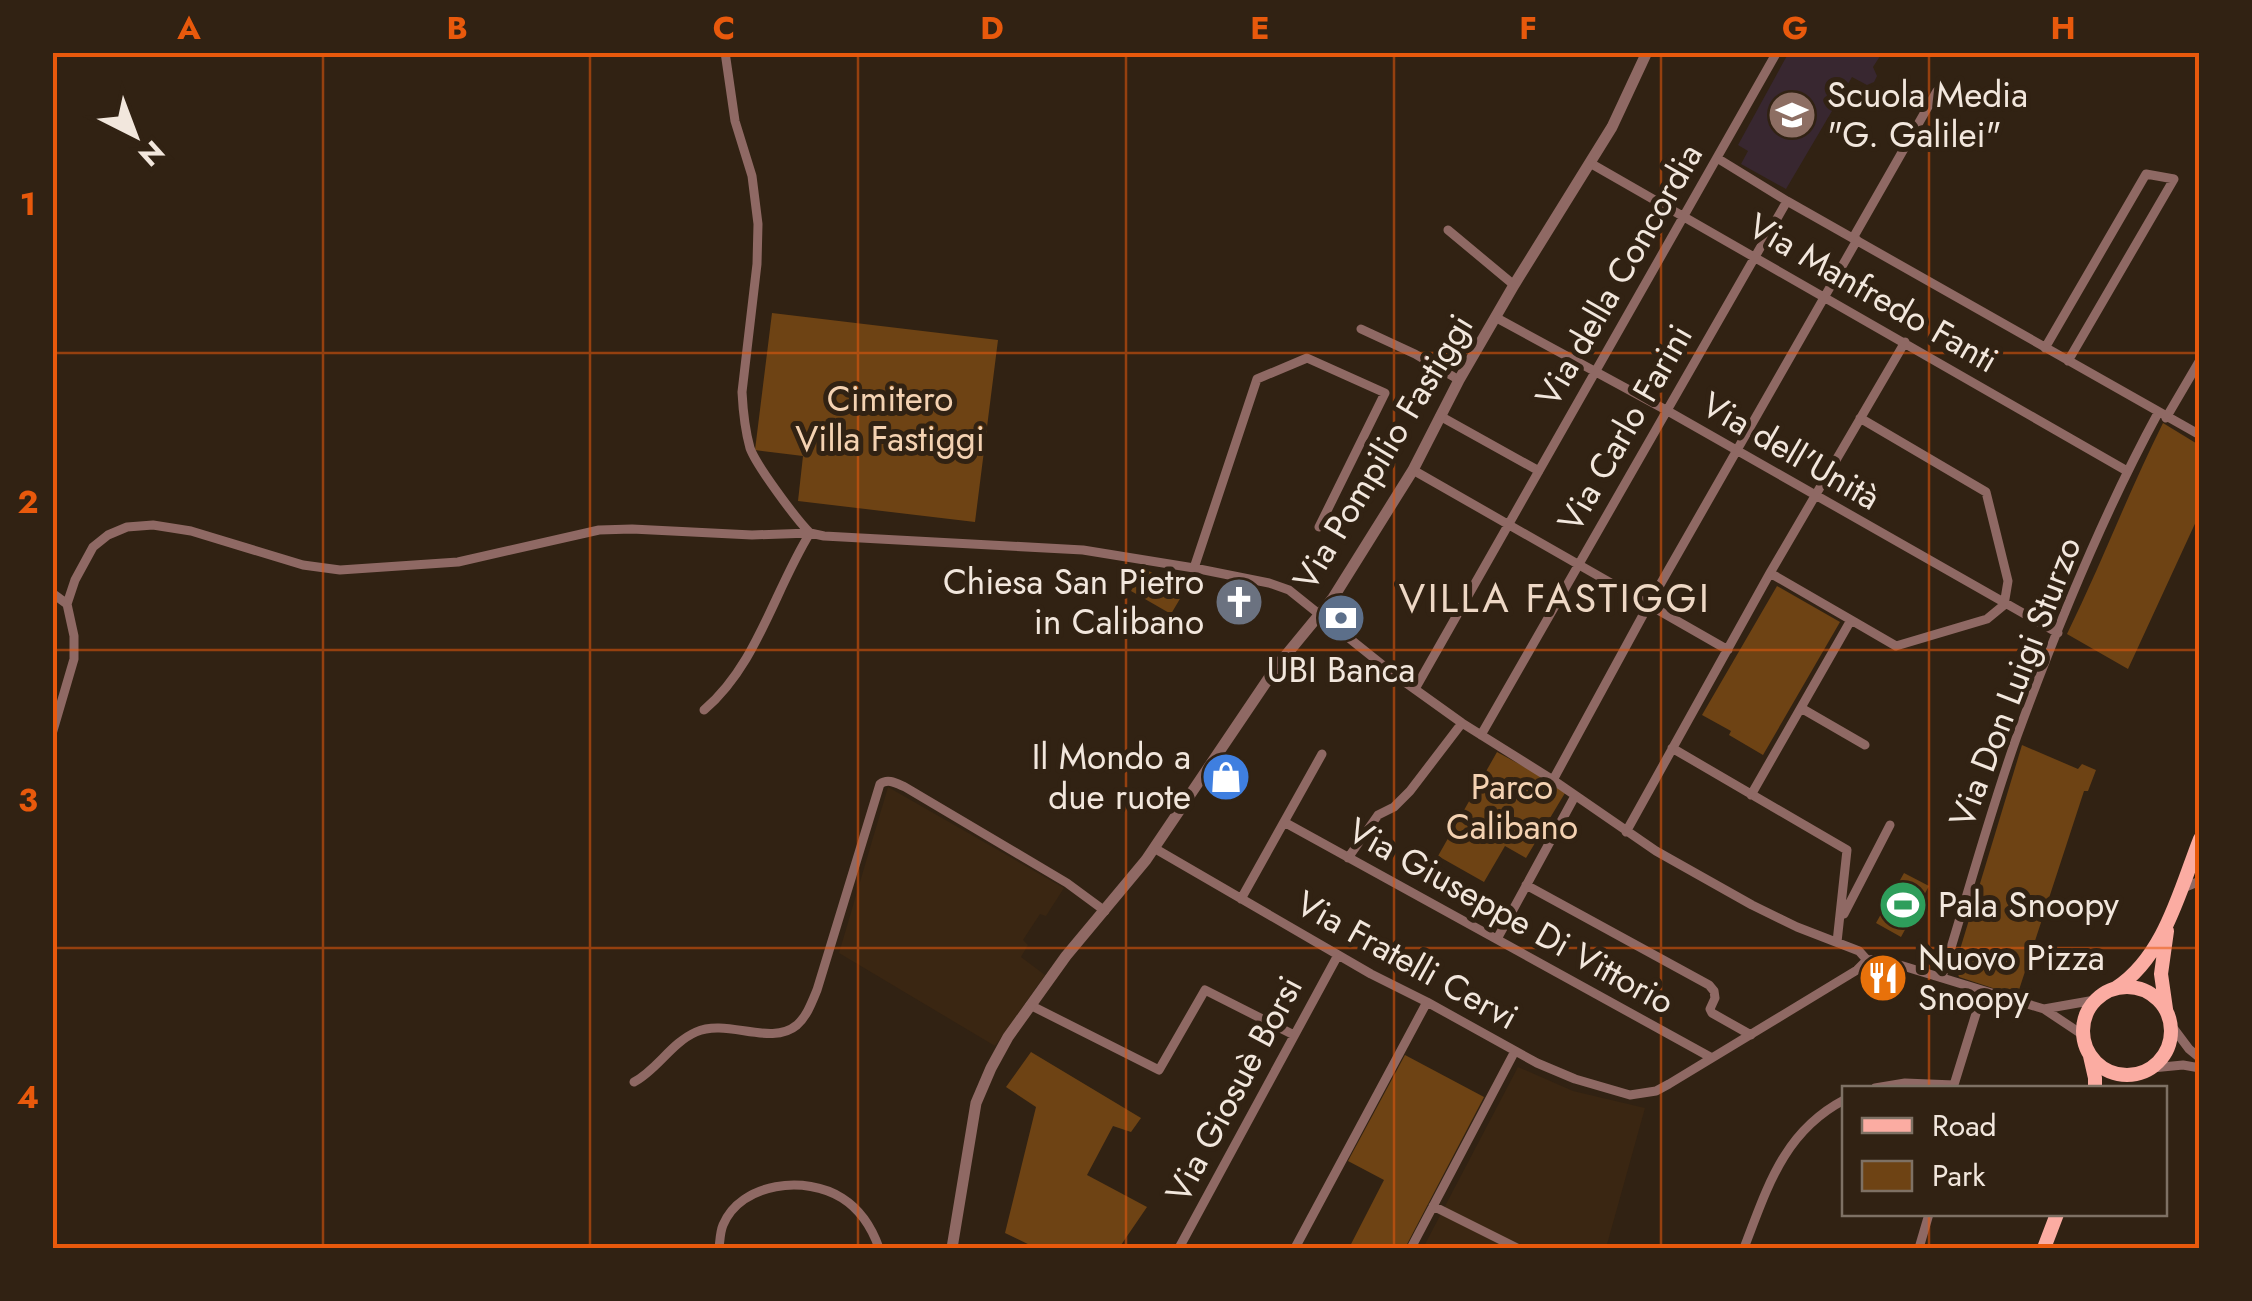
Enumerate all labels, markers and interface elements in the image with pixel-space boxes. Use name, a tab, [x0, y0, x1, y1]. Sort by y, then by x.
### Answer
text: A	[176, 5, 201, 51]
text: B	[446, 5, 468, 51]
text: C	[713, 5, 735, 51]
text: D	[980, 5, 1004, 51]
text: E	[1250, 5, 1270, 51]
text: F	[1519, 5, 1537, 51]
text: G	[1782, 5, 1808, 51]
text: H	[2050, 5, 2076, 51]
place label: Scuola Media "G. Galilei"	[1827, 70, 2028, 160]
north arrow	[85, 85, 185, 185]
school or university icon: Scuola Media "G. Galilei"	[1766, 89, 1818, 141]
text: N	[129, 131, 173, 176]
street label: Via della Concordia	[1523, 134, 1715, 416]
text: 1	[20, 181, 36, 227]
street label: Via Manfredo Fanti	[1739, 201, 2007, 385]
street label: Via Pompilio Fastiggi	[1281, 305, 1485, 599]
street label: Via Carlo Farini	[1545, 315, 1705, 541]
park label: Cimitero Villa Fastiggi	[795, 374, 985, 464]
street label: Via dell'Unità	[1693, 380, 1889, 522]
text: 2	[18, 479, 39, 525]
street label: Via Don Luigi Sturzo	[1937, 530, 2093, 834]
place label: Chiesa San Pietro in Calibano	[943, 557, 1204, 647]
district label: VILLA FASTIGGI	[1399, 569, 1711, 627]
church icon: Chiesa San Pietro in Calibano	[1213, 576, 1265, 628]
bank icon: UBI Banca	[1315, 592, 1367, 644]
place label: UBI Banca	[1267, 645, 1415, 695]
place label: Il Mondo a due ruote	[1032, 732, 1191, 822]
shop icon: Il Mondo a due ruote	[1200, 751, 1252, 803]
park label: Parco Calibano	[1446, 762, 1578, 852]
text: 3	[18, 777, 38, 823]
street label: Via Giuseppe Di Vittorio	[1339, 805, 1683, 1027]
street label: Via Fratelli Cervi	[1287, 878, 1527, 1042]
sports icon: Pala Snoopy	[1877, 879, 1929, 931]
place label: Pala Snoopy	[1938, 880, 2120, 930]
place label: Nuovo Pizza Snoopy	[1918, 933, 2105, 1023]
restaurant icon: Nuovo Pizza Snoopy	[1857, 952, 1909, 1004]
street label: Via Giosuè Borsi	[1153, 967, 1315, 1211]
text: 4	[17, 1074, 39, 1120]
legend	[1842, 1086, 2167, 1216]
text: Road	[1932, 1104, 1997, 1147]
text: Park	[1932, 1154, 1986, 1197]

